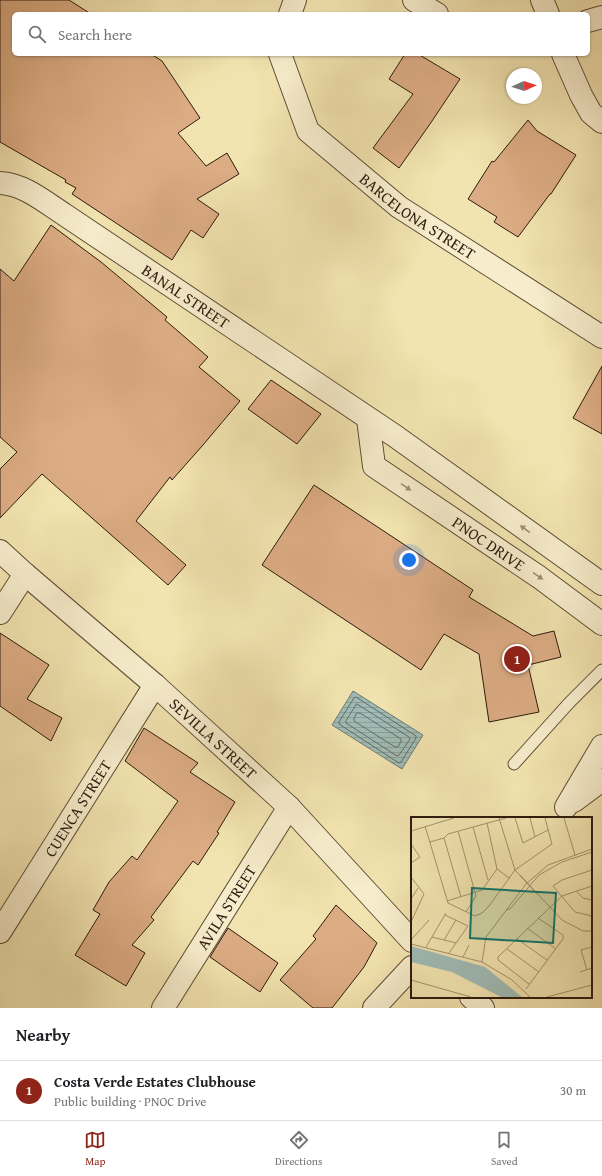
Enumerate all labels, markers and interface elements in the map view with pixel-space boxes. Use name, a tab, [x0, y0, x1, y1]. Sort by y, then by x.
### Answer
search box	[12, 12, 590, 56]
icon: search	[26, 23, 48, 45]
text: Search here	[58, 24, 132, 45]
north arrow	[506, 68, 542, 104]
street label: BARCELONA STREET	[354, 167, 481, 265]
street label: BANAL STREET	[137, 258, 235, 334]
one-way arrow	[401, 484, 412, 491]
street label: PNOC DRIVE	[448, 510, 530, 577]
one-way arrow	[519, 525, 530, 533]
your location	[399, 550, 419, 570]
one-way arrow	[532, 572, 543, 580]
pin: 1	[504, 644, 530, 674]
street label: SEVILLA STREET	[164, 692, 263, 785]
street label: CUENCA STREET	[38, 755, 117, 861]
inset map	[411, 817, 592, 998]
street label: AVILA STREET	[191, 860, 262, 954]
text: Nearby	[16, 1022, 70, 1047]
text: Costa Verde Estates Clubhouse	[54, 1071, 256, 1092]
text: 1	[26, 1081, 32, 1100]
text: 30 m	[560, 1081, 586, 1100]
text: Public building · PNOC Drive	[54, 1092, 206, 1111]
tab: Map	[84, 1129, 106, 1169]
tab: Directions	[275, 1129, 322, 1169]
tab: Saved	[491, 1129, 518, 1169]

